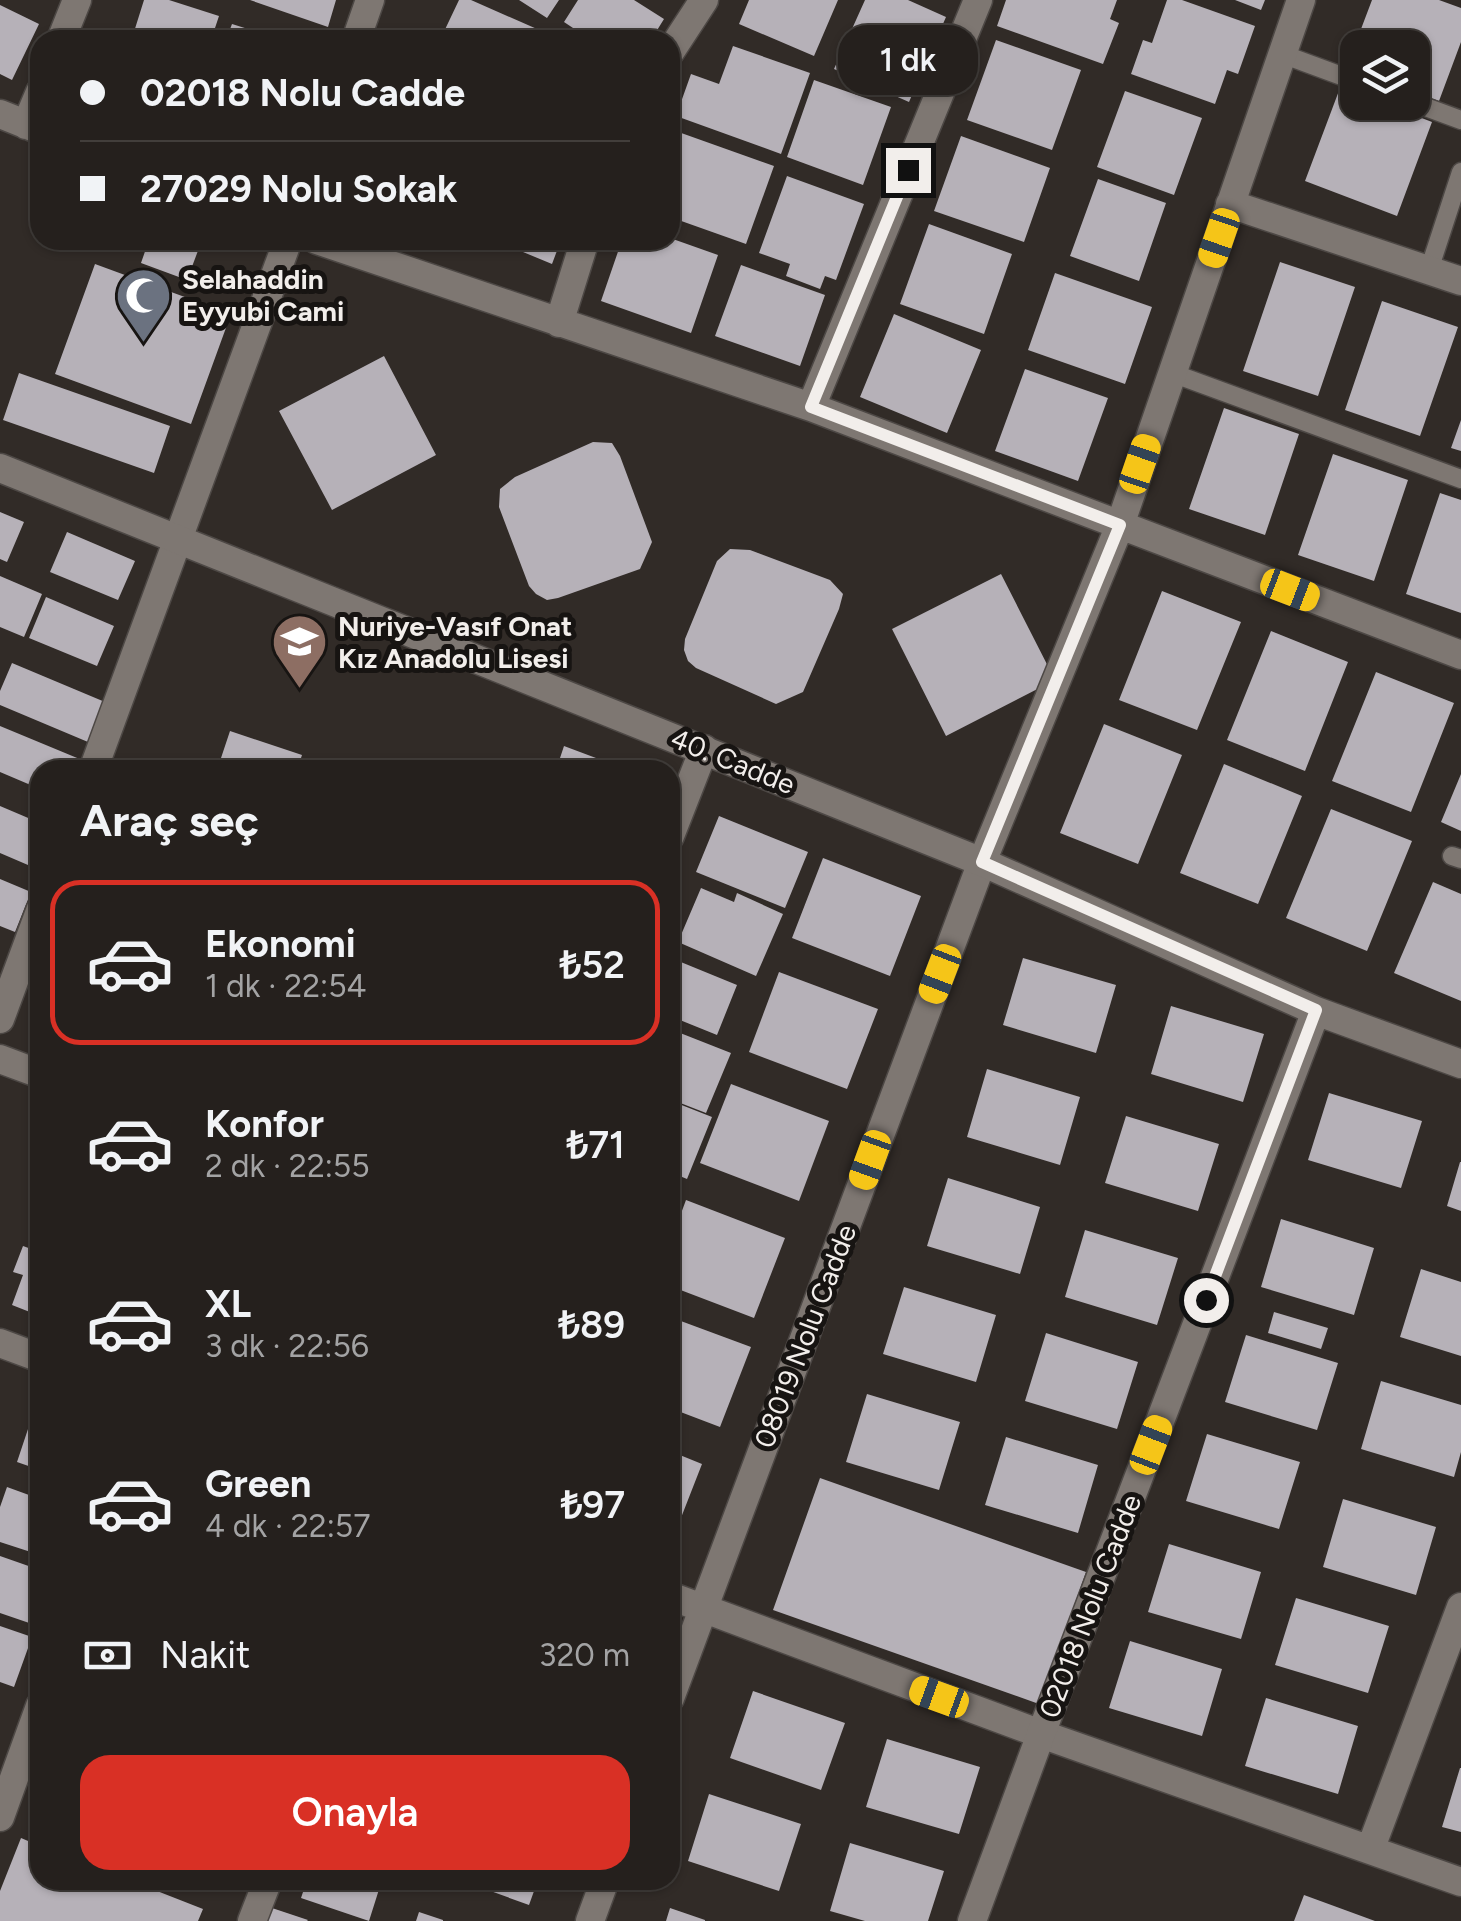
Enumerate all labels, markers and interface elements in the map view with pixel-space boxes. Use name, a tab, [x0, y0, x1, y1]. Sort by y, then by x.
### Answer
callout: 1 dk	[838, 25, 978, 95]
map controls	[1340, 30, 1430, 120]
button: layers	[1340, 30, 1430, 120]
text: 1 dk	[880, 41, 936, 79]
text: 02018 Nolu Cadde	[140, 70, 465, 116]
route end	[886, 148, 931, 193]
text: 27029 Nolu Sokak	[140, 166, 458, 212]
car	[1195, 205, 1243, 271]
place label: Selahaddin Eyyubi Cami	[182, 262, 344, 328]
mosque icon: Selahaddin Eyyubi Cami	[113, 265, 173, 344]
car	[1116, 431, 1164, 497]
car	[1257, 565, 1323, 615]
place label: Nuriye-Vasıf Onat Kız Anadolu Lisesi	[338, 609, 572, 675]
school or university icon: Nuriye-Vasıf Onat Kız Anadolu Lisesi	[269, 612, 329, 691]
street label: 40. Cadde	[666, 721, 800, 801]
text: Araç seç	[80, 793, 259, 847]
icon: car	[85, 918, 175, 1008]
text: Ekonomi	[205, 921, 356, 967]
car	[915, 941, 965, 1007]
text: ₺52	[560, 942, 625, 988]
text: 1 dk · 22:54	[205, 967, 366, 1005]
icon: car	[85, 1098, 175, 1188]
text: Konfor	[205, 1101, 324, 1147]
text: ₺71	[567, 1122, 625, 1168]
car	[846, 1127, 894, 1193]
text: 2 dk · 22:55	[205, 1147, 370, 1185]
street label: 08019 Nolu Cadde	[747, 1219, 863, 1453]
icon: car	[85, 1278, 175, 1368]
route start	[1184, 1278, 1229, 1323]
text: XL	[205, 1281, 251, 1327]
text: ₺89	[558, 1302, 625, 1348]
text: 3 dk · 22:56	[205, 1327, 369, 1365]
car	[1126, 1412, 1176, 1478]
icon: car	[85, 1458, 175, 1548]
text: Green	[205, 1461, 311, 1507]
text: ₺97	[561, 1482, 625, 1528]
street label: 02018 Nolu Cadde	[1032, 1490, 1148, 1722]
text: 4 dk · 22:57	[205, 1507, 370, 1545]
icon: cash	[80, 1628, 135, 1683]
text: Nakit	[160, 1632, 250, 1678]
text: 320 m	[539, 1636, 630, 1674]
car	[906, 1673, 972, 1721]
button: Onayla	[80, 1755, 630, 1870]

